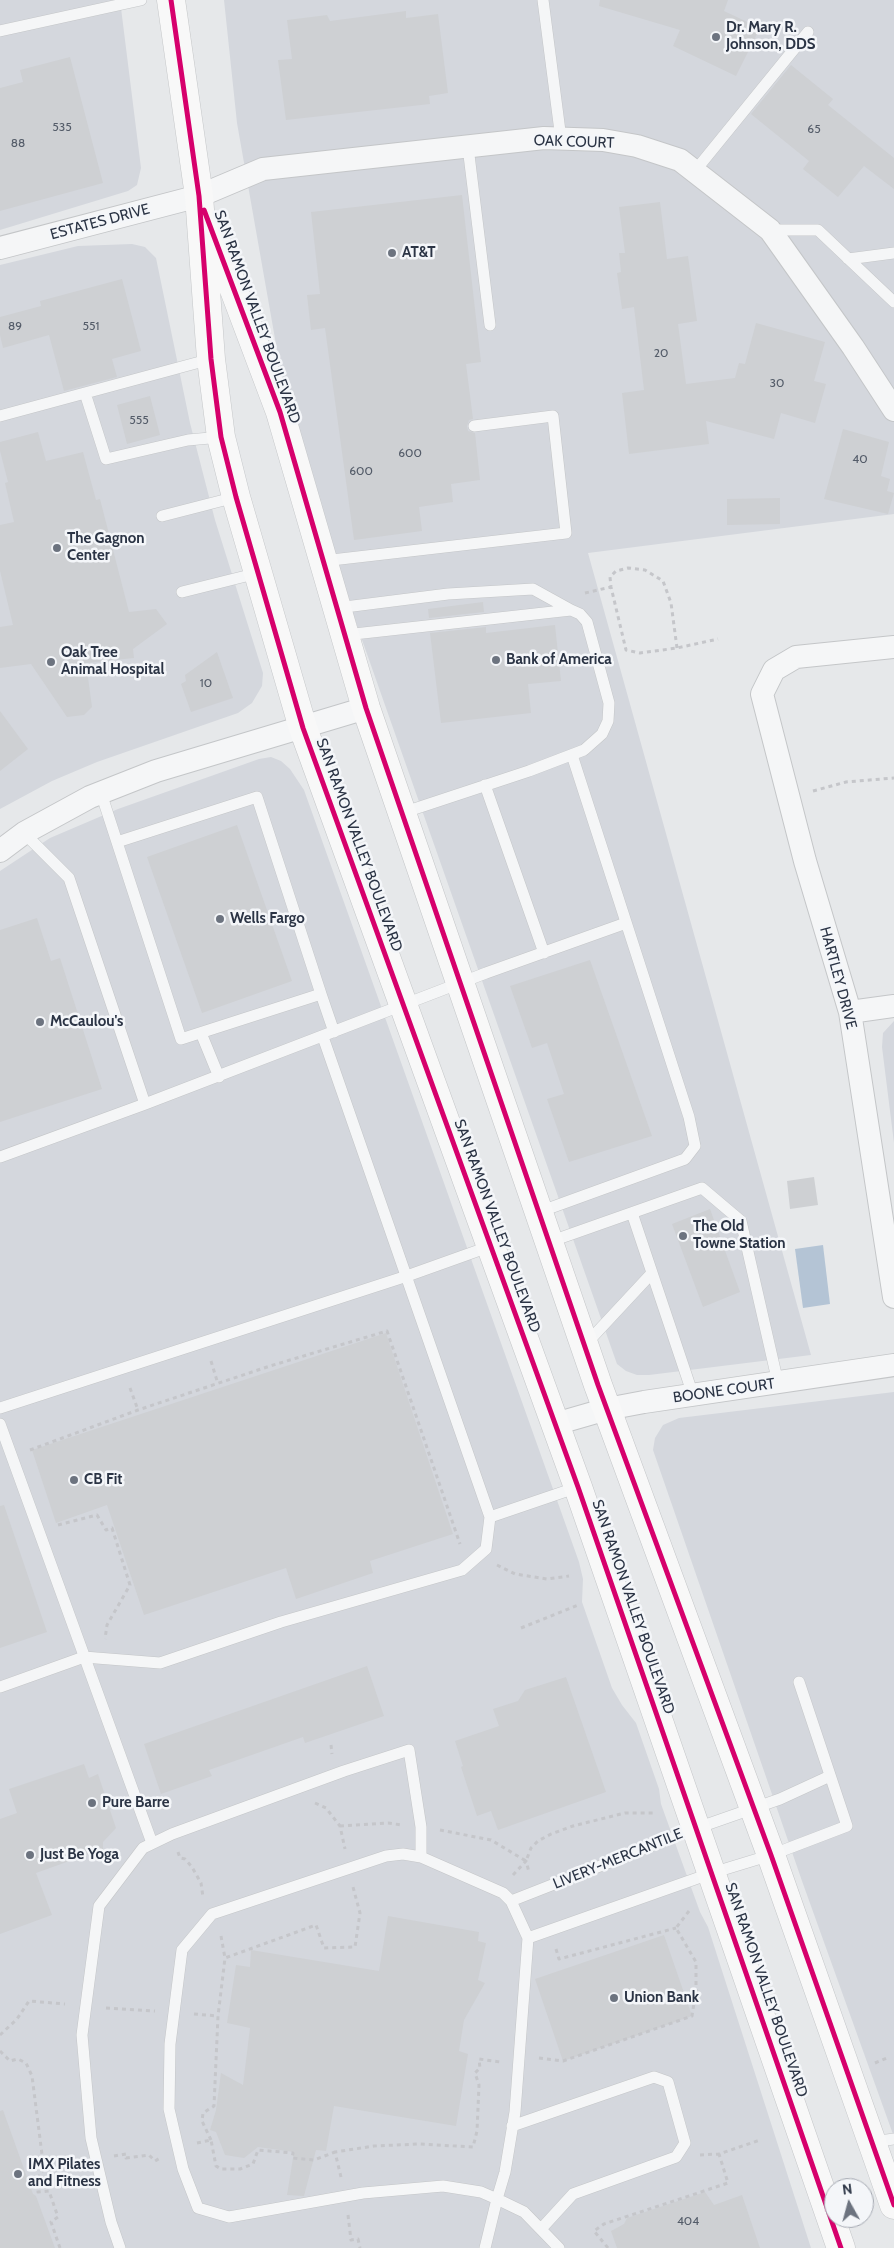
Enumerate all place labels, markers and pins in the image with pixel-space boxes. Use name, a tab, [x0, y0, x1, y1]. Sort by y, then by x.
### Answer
place label: Dr. Mary R. Johnson, DDS	[726, 19, 815, 54]
marker: Dr. Mary R. Johnson, DDS	[710, 31, 722, 43]
place label: AT&T	[402, 244, 436, 262]
marker: AT&T	[386, 247, 398, 259]
place label: The Gagnon Center	[67, 530, 145, 565]
marker: The Gagnon Center	[51, 542, 63, 554]
place label: Oak Tree Animal Hospital	[61, 644, 164, 679]
place label: Bank of America	[506, 651, 612, 669]
marker: Bank of America	[490, 654, 502, 666]
marker: Oak Tree Animal Hospital	[45, 656, 57, 668]
place label: Wells Fargo	[230, 910, 305, 928]
marker: Wells Fargo	[214, 913, 226, 925]
place label: McCaulou's	[50, 1013, 123, 1031]
marker: McCaulou's	[34, 1016, 46, 1028]
place label: The Old Towne Station	[693, 1218, 786, 1253]
marker: The Old Towne Station	[677, 1230, 689, 1242]
place label: CB Fit	[84, 1471, 122, 1489]
marker: CB Fit	[68, 1474, 80, 1486]
place label: Pure Barre	[102, 1794, 169, 1812]
marker: Pure Barre	[86, 1797, 98, 1809]
place label: Just Be Yoga	[40, 1846, 119, 1864]
marker: Just Be Yoga	[24, 1849, 36, 1861]
place label: Union Bank	[624, 1989, 699, 2007]
marker: Union Bank	[608, 1992, 620, 2004]
place label: IMX Pilates and Fitness	[28, 2156, 101, 2191]
marker: IMX Pilates and Fitness	[12, 2168, 24, 2180]

